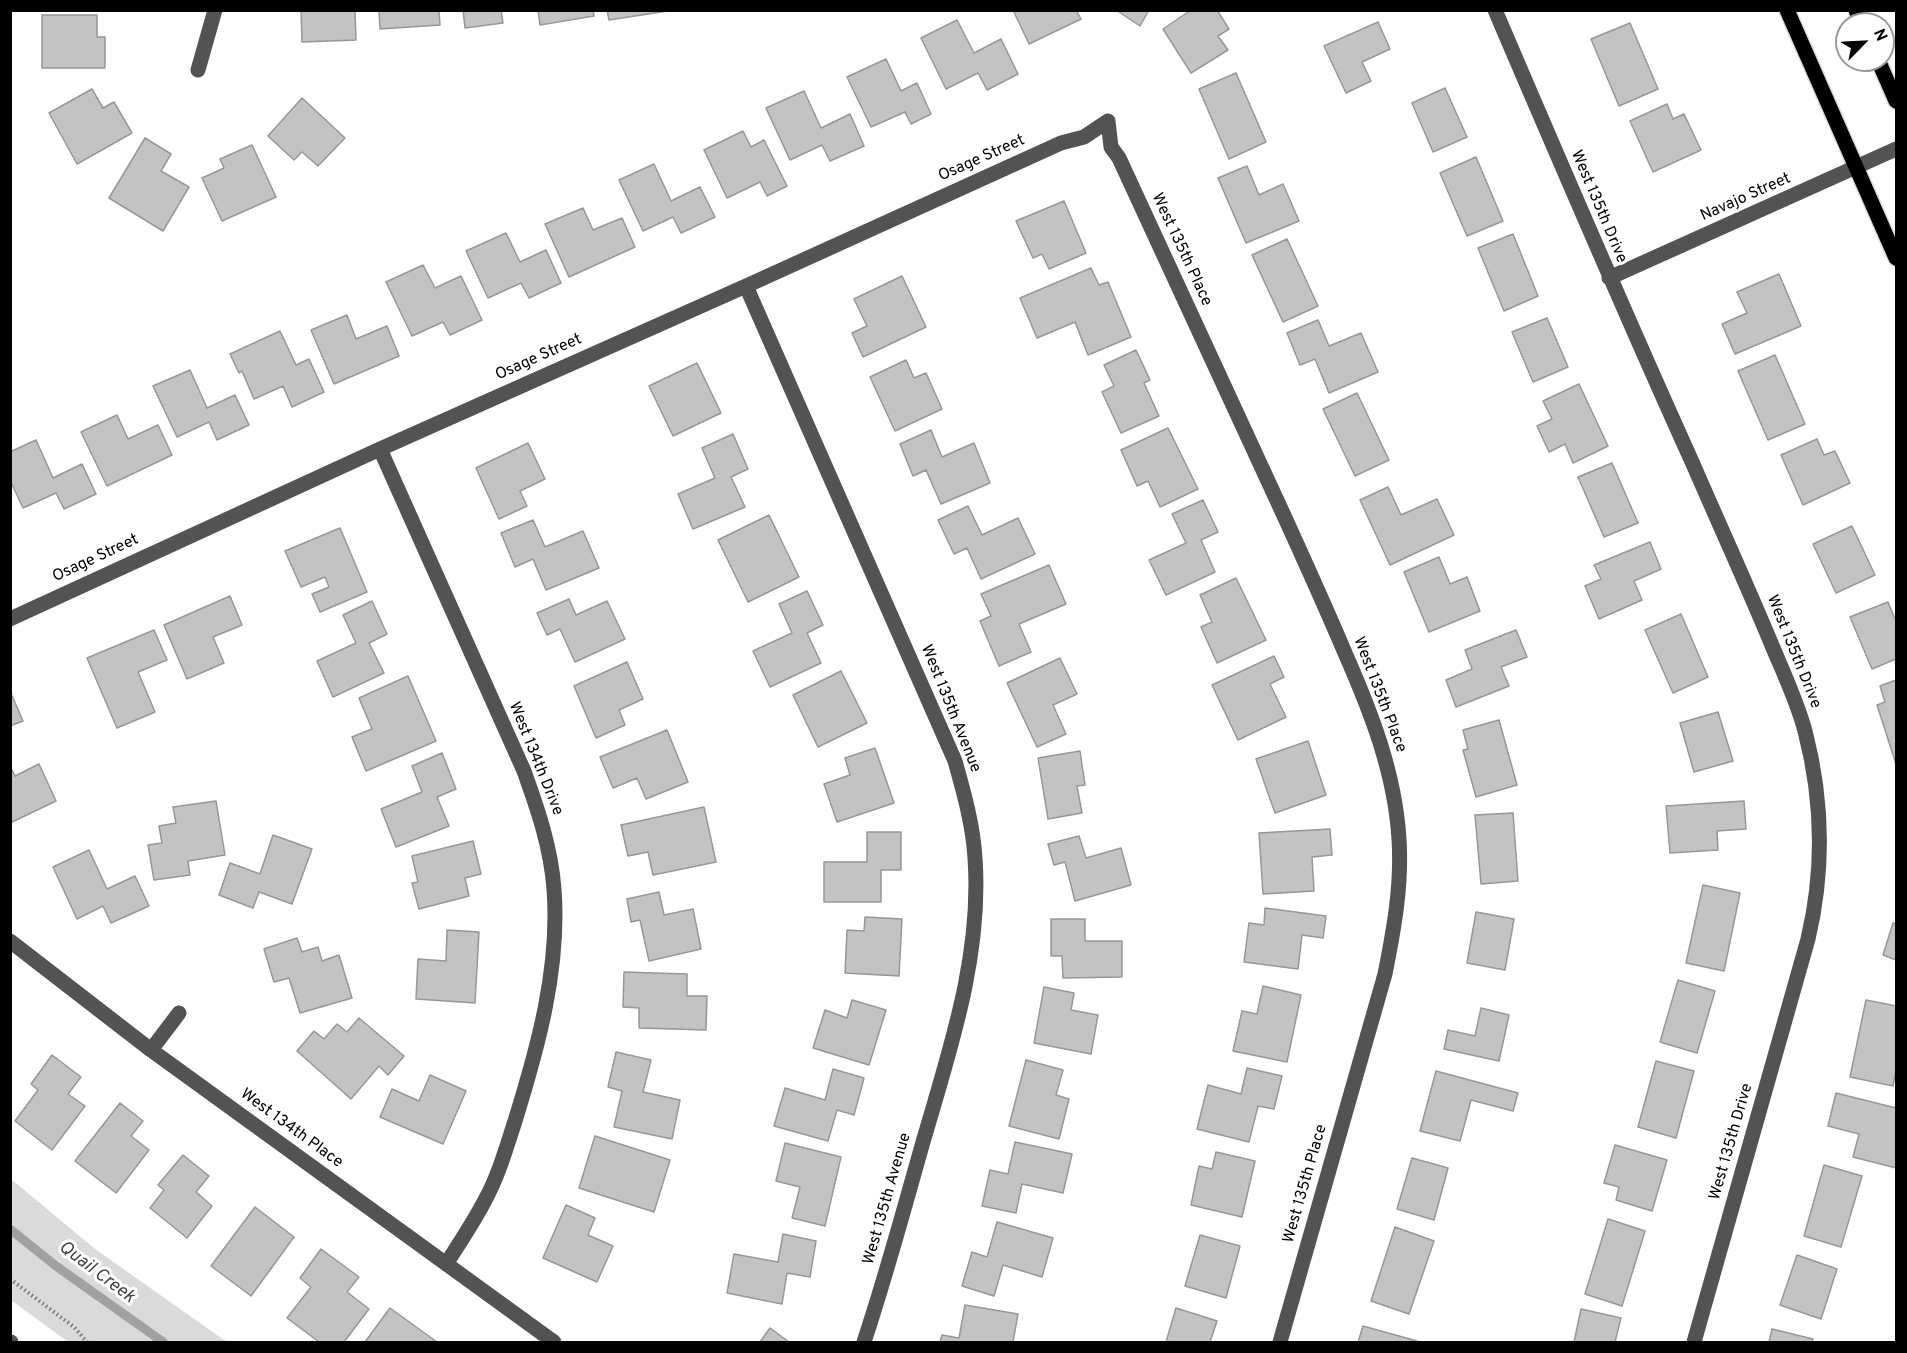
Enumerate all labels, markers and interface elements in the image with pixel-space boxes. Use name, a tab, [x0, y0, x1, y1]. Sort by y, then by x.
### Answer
north arrow	[1835, 12, 1895, 72]
text: N	[1868, 26, 1891, 45]
street label: Osage Street	[936, 131, 1028, 187]
street label: West 135th Drive	[1566, 148, 1630, 266]
street label: Navajo Street	[1698, 170, 1794, 226]
street label: West 135th Place	[1146, 190, 1216, 310]
street label: Osage Street	[493, 330, 585, 386]
street label: Osage Street	[50, 531, 142, 587]
street label: West 135th Drive	[1761, 592, 1825, 712]
street label: West 135th Place	[1348, 634, 1410, 756]
street label: West 135th Avenue	[916, 642, 984, 776]
street label: West 134th Drive	[503, 699, 567, 819]
street label: West 135th Drive	[1706, 1081, 1758, 1203]
street label: West 134th Place	[236, 1085, 346, 1173]
street label: West 135th Place	[1280, 1123, 1332, 1245]
street label: West 135th Avenue	[860, 1131, 916, 1267]
water label: Quail Creek	[54, 1237, 138, 1309]

